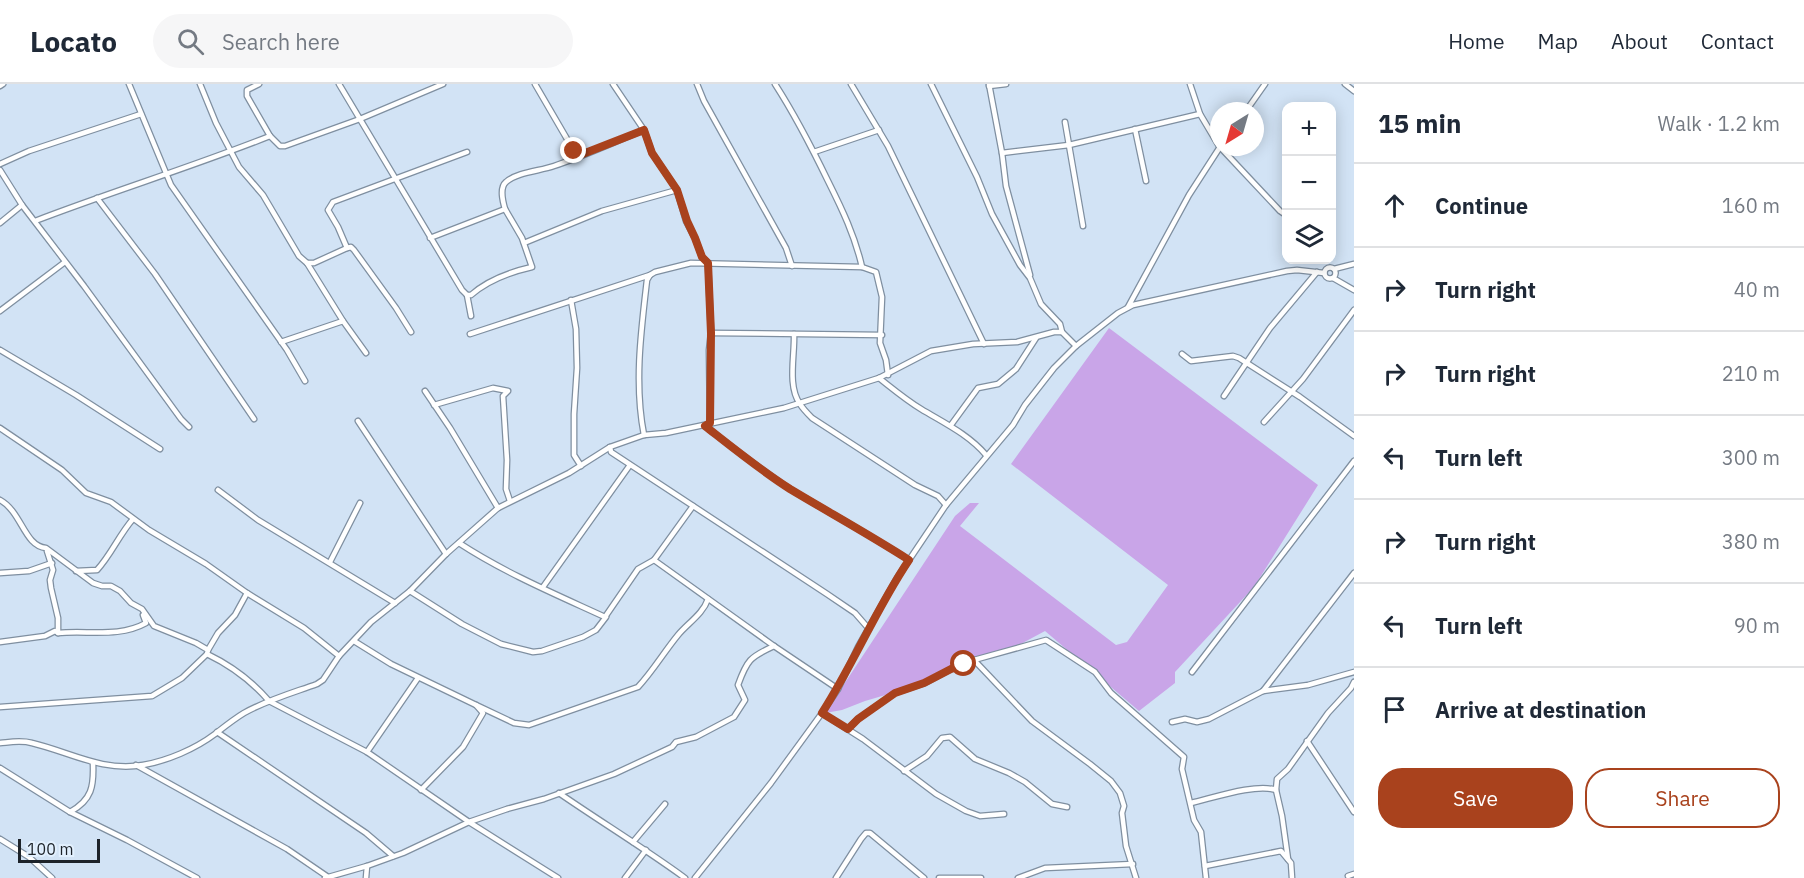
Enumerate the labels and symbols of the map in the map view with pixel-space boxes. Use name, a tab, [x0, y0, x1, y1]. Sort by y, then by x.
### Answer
north arrow	[1210, 102, 1264, 156]
route end	[560, 137, 586, 163]
route start	[950, 650, 976, 676]
scale bar	[18, 836, 100, 864]

